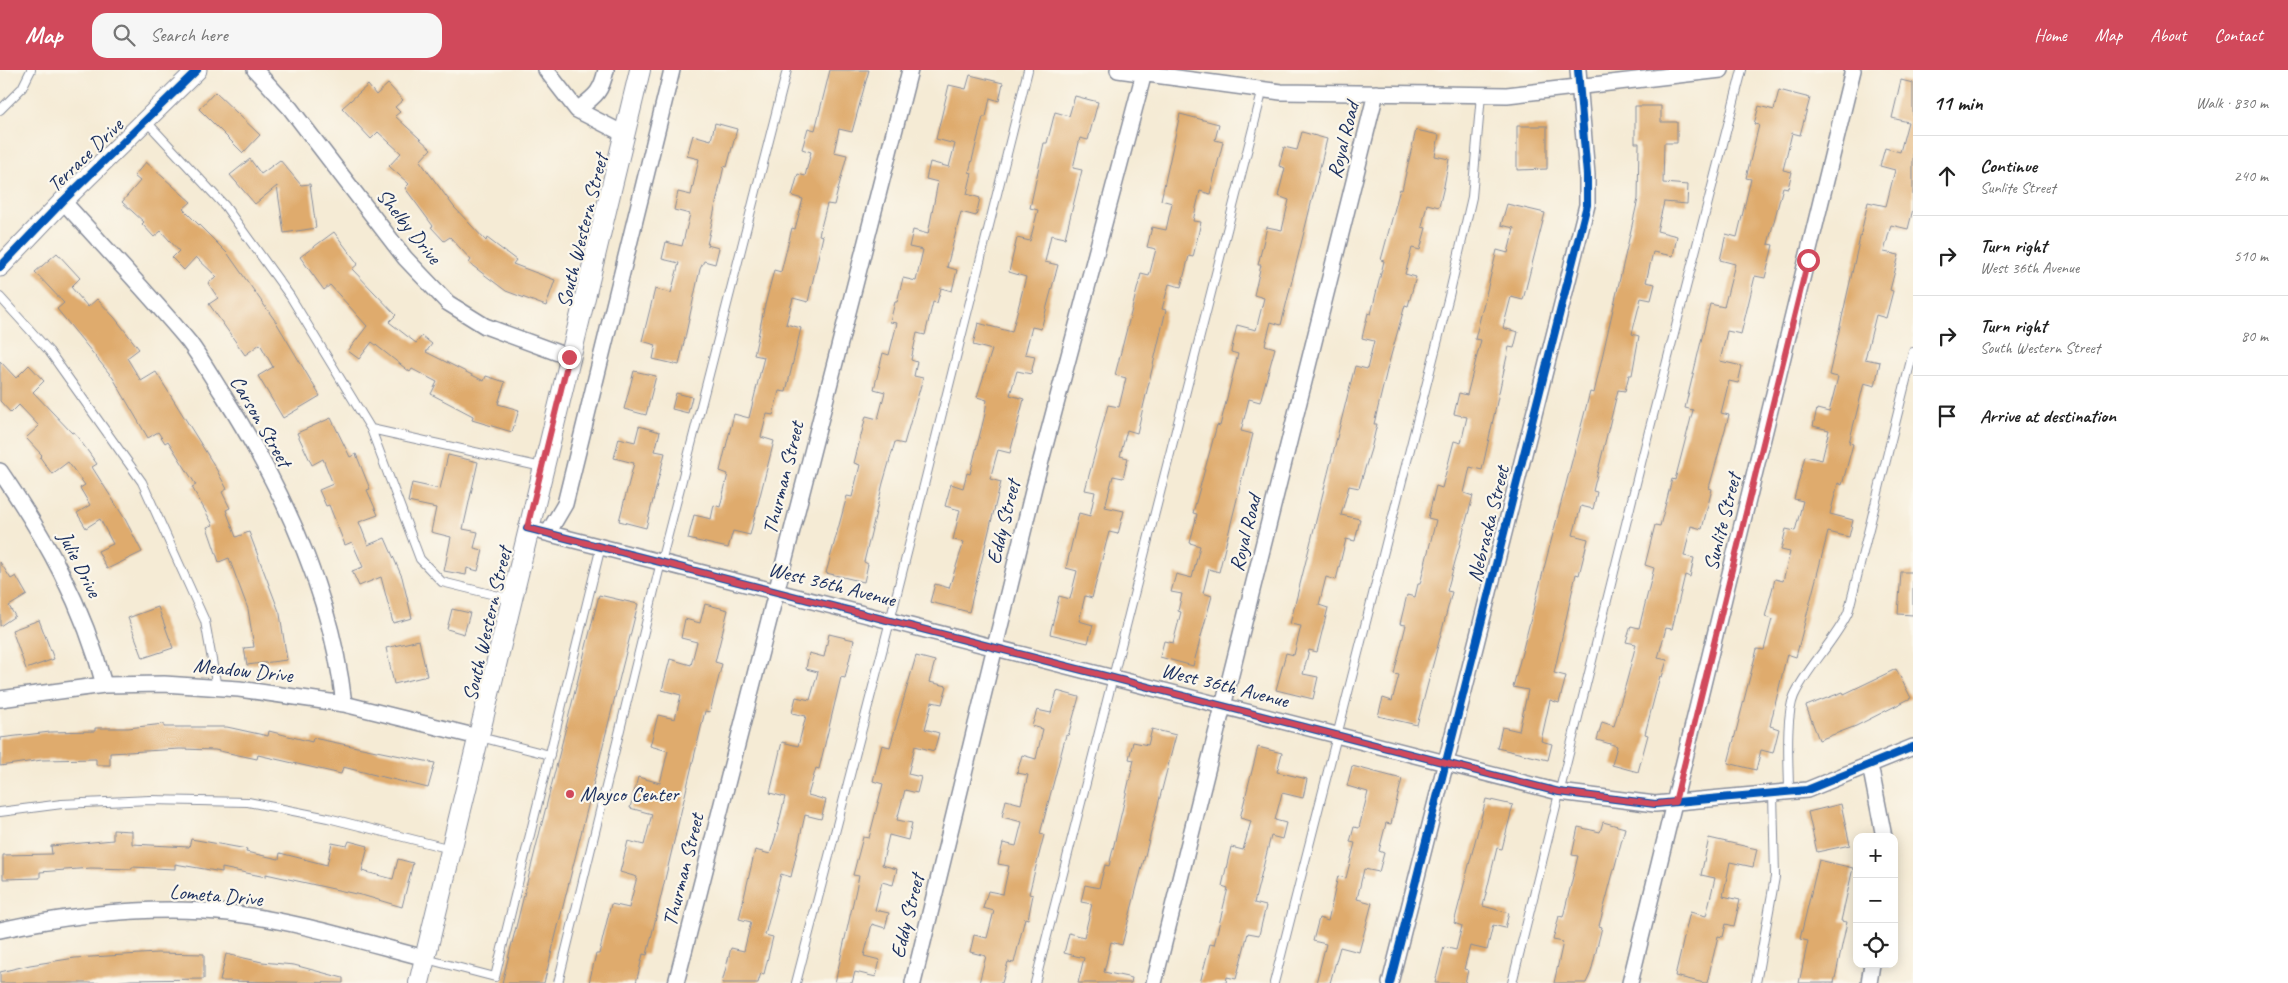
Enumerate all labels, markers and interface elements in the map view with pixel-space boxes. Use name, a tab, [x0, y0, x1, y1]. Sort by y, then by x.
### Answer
search box	[92, 13, 442, 58]
text: Map	[25, 20, 62, 50]
icon: search	[110, 21, 138, 49]
text: Search here	[150, 23, 228, 47]
text: Home	[2034, 24, 2067, 46]
text: Map	[2095, 24, 2122, 46]
text: About	[2150, 24, 2186, 46]
text: Contact	[2214, 24, 2263, 46]
text: 11 min	[1933, 90, 1983, 116]
text: Walk · 830 m	[2196, 93, 2268, 113]
street label: Royal Road	[1321, 96, 1366, 181]
street label: Terrace Drive	[42, 112, 129, 198]
street label: South Western Street	[550, 149, 614, 311]
text: Continue	[1980, 154, 2037, 178]
icon: ahead	[1933, 162, 1961, 190]
text: 240 m	[2234, 166, 2268, 186]
text: Sunlite Street	[1980, 178, 2056, 198]
street label: Shelby Drive	[371, 183, 448, 270]
text: Turn right	[1980, 234, 2047, 258]
icon: right	[1933, 242, 1961, 270]
text: 510 m	[2234, 246, 2268, 266]
route start	[1797, 249, 1820, 272]
text: West 36th Avenue	[1980, 258, 2079, 278]
text: Turn right	[1980, 314, 2047, 338]
icon: right	[1933, 322, 1961, 350]
text: 80 m	[2241, 326, 2268, 346]
text: South Western Street	[1980, 338, 2100, 358]
route end	[558, 346, 581, 369]
street label: Carson Street	[224, 371, 299, 474]
icon: arrive	[1933, 402, 1961, 430]
text: Arrive at destination	[1980, 404, 2116, 428]
street label: Thurman Street	[756, 417, 810, 537]
street label: Nebraska Street	[1461, 461, 1515, 585]
street label: Sunlite Street	[1697, 468, 1747, 573]
street label: Eddy Street	[980, 474, 1027, 567]
street label: Royal Road	[1223, 489, 1268, 574]
street label: Julie Drive	[52, 526, 108, 602]
street label: South Western Street	[457, 541, 518, 704]
street label: West 36th Avenue	[766, 556, 899, 613]
street label: Meadow Drive	[192, 652, 295, 688]
street label: West 36th Avenue	[1159, 657, 1292, 714]
place label: Mayco Center	[580, 781, 680, 807]
marker: Mayco Center	[564, 788, 576, 800]
street label: Thurman Street	[656, 809, 710, 929]
map controls	[1853, 833, 1898, 968]
button: +	[1853, 833, 1898, 878]
street label: Eddy Street	[884, 868, 931, 961]
street label: Lometa Drive	[168, 878, 265, 912]
button: −	[1853, 878, 1898, 923]
button: locate	[1853, 923, 1898, 968]

